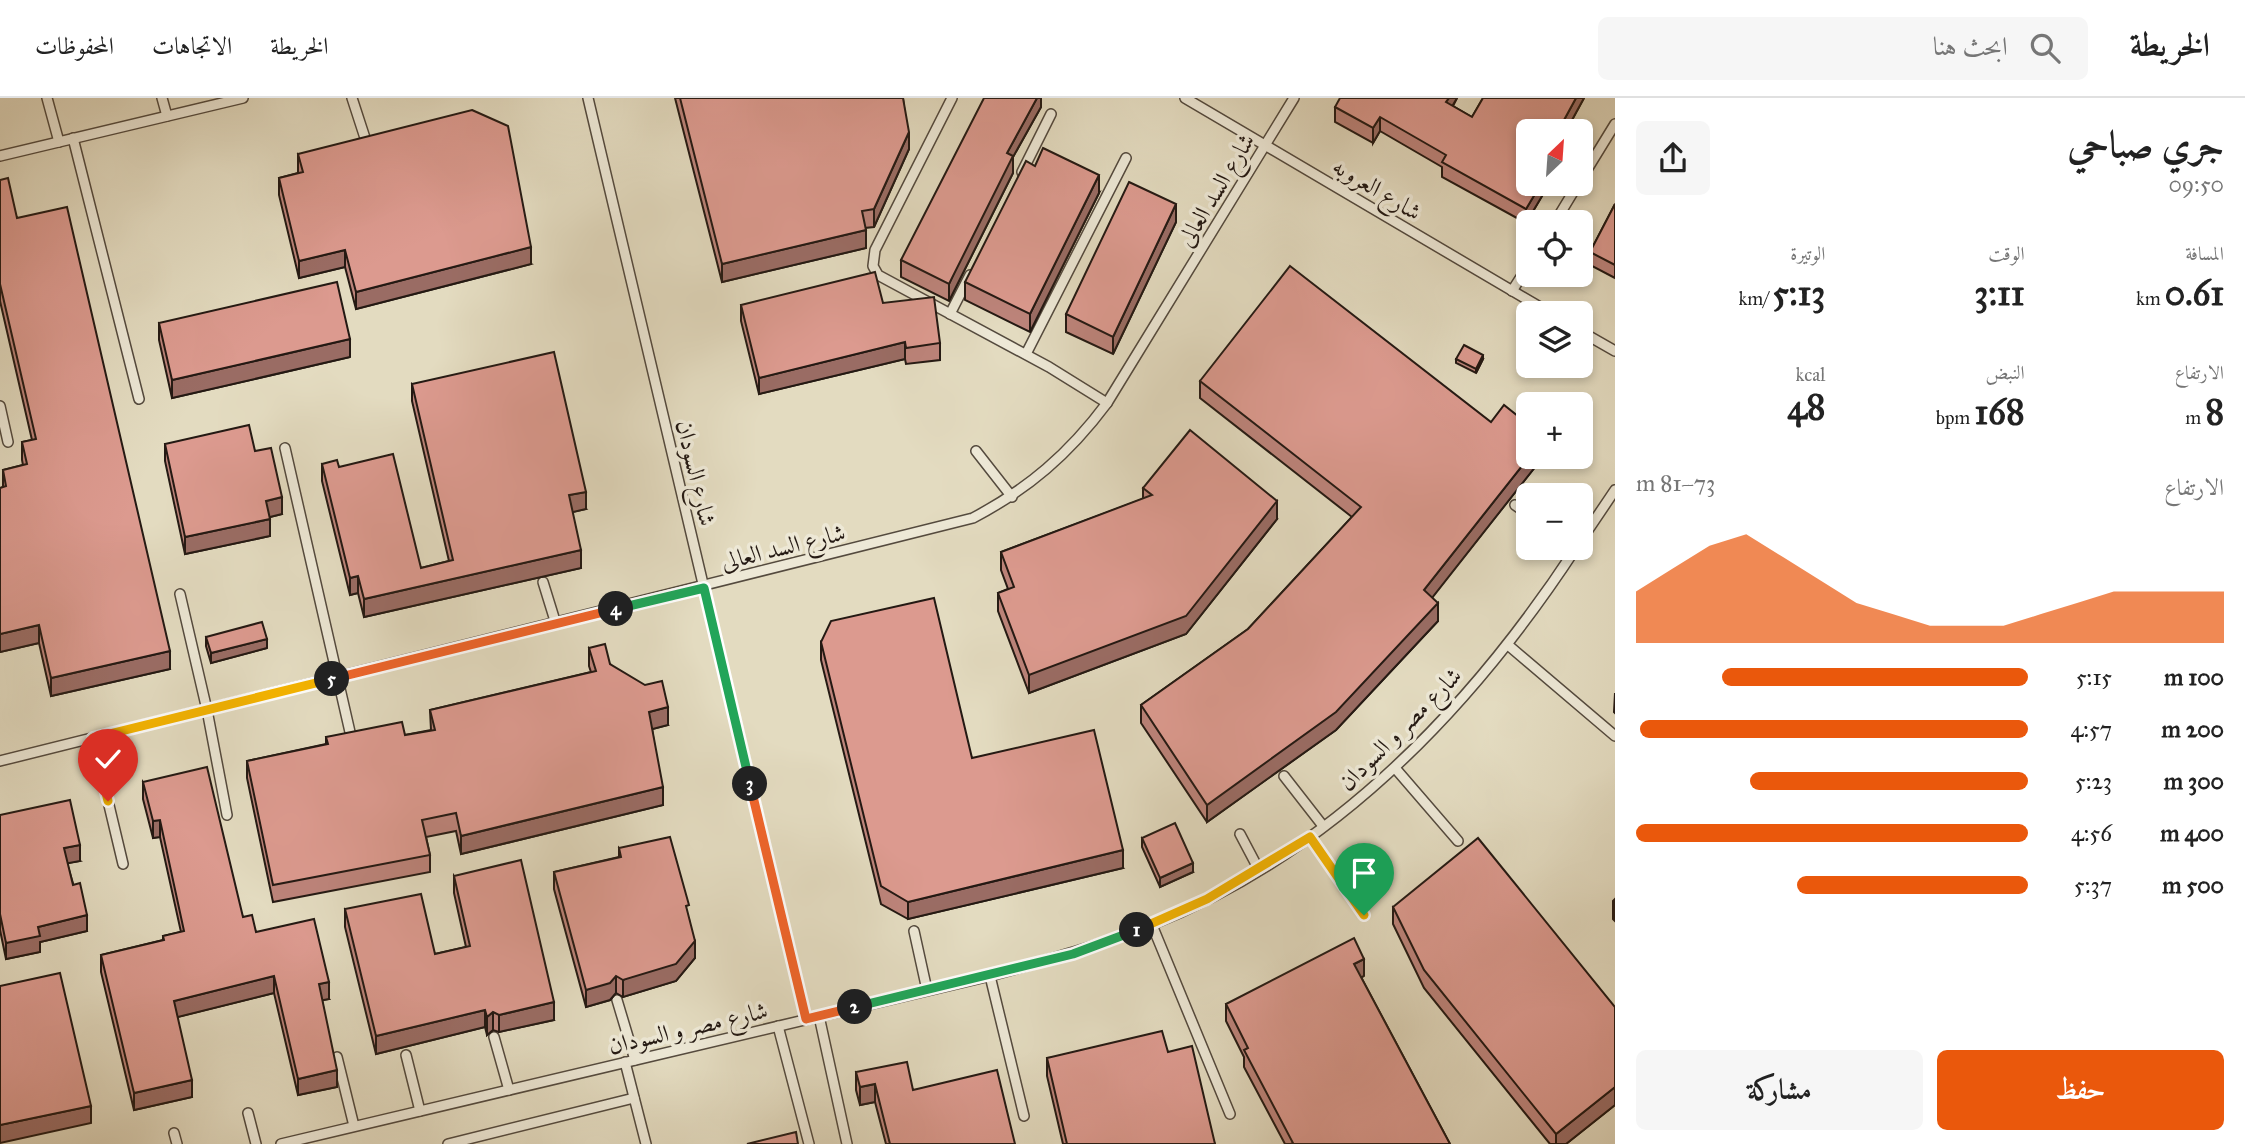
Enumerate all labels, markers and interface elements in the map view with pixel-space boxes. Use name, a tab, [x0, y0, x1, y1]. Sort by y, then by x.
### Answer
search box	[1598, 17, 2088, 80]
text: الخريطة	[2130, 25, 2210, 65]
icon: search	[2026, 29, 2064, 67]
text: ابحث هنا	[1933, 30, 2008, 62]
text: المحفوظات	[35, 31, 114, 61]
text: الاتجاهات	[152, 31, 232, 61]
text: الخريطة	[270, 31, 329, 61]
north arrow	[1516, 119, 1592, 196]
map controls	[1516, 119, 1593, 560]
button: share	[1636, 121, 1710, 195]
text: جري صباحي	[2067, 121, 2224, 167]
street label: شارع السد العالى	[1170, 128, 1266, 255]
street label: شارع العروبه	[1324, 151, 1427, 232]
text: 09:50	[2168, 170, 2224, 198]
button: locate	[1516, 210, 1593, 287]
text: الوتيرة	[1790, 242, 1825, 265]
text: الوقت	[1988, 242, 2025, 265]
text: المسافة	[2185, 242, 2224, 265]
text: 5:13	[1772, 272, 1825, 315]
text: 3:11	[1974, 272, 2025, 315]
text: 0.61	[2165, 272, 2224, 315]
text: /km	[1738, 287, 1772, 310]
text: km	[2136, 287, 2165, 310]
button: layers	[1516, 301, 1593, 378]
text: النبض	[1986, 361, 2025, 384]
text: الارتفاع	[2175, 361, 2224, 384]
text: kcal	[1795, 363, 1825, 386]
text: 48	[1787, 386, 1825, 429]
text: 168	[1974, 391, 2025, 434]
text: 8	[2205, 391, 2224, 434]
button: +	[1516, 392, 1593, 469]
text: bpm	[1936, 406, 1974, 429]
text: m	[2185, 406, 2205, 429]
street label: شارع السودان	[664, 417, 723, 530]
text: 73–81 m	[1636, 469, 1715, 497]
text: الارتفاع	[2164, 473, 2224, 501]
button: −	[1516, 483, 1593, 560]
street label: شارع السد العالى	[718, 517, 850, 582]
pin: 4	[598, 592, 634, 626]
text: 4	[610, 597, 621, 620]
street label: شارع مصر و السودان	[1332, 661, 1472, 801]
pin: 5	[314, 662, 350, 696]
text: 5:15	[2076, 663, 2112, 691]
text: 100 m	[2164, 663, 2224, 691]
text: 5	[327, 667, 336, 690]
text: 4:57	[2070, 715, 2112, 743]
text: 200 m	[2162, 715, 2224, 743]
pin	[78, 729, 138, 801]
icon: check	[89, 740, 127, 778]
pin: 3	[732, 766, 768, 802]
text: 5:23	[2075, 767, 2112, 795]
text: 300 m	[2164, 767, 2224, 795]
text: 3	[746, 772, 753, 795]
text: 4:56	[2071, 819, 2112, 847]
text: 400 m	[2160, 819, 2224, 847]
pin	[1334, 843, 1394, 915]
icon: arrive	[1345, 854, 1383, 892]
text: 5:37	[2074, 871, 2112, 899]
text: 500 m	[2162, 871, 2224, 899]
pin: 1	[1120, 912, 1154, 948]
text: 1	[1133, 918, 1140, 941]
pin: 2	[838, 990, 872, 1024]
street label: شارع مصر و السودان	[605, 995, 772, 1066]
text: 2	[850, 995, 859, 1018]
button: مشاركة	[1636, 1050, 1923, 1130]
button: حفظ	[1937, 1050, 2224, 1130]

